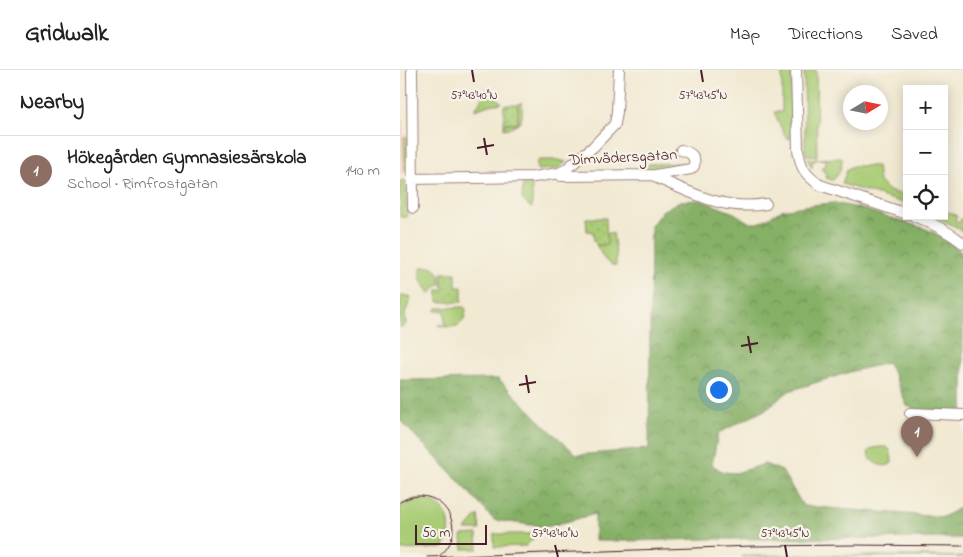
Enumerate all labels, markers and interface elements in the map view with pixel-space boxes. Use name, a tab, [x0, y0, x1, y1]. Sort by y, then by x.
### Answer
text: Gridwalk	[25, 17, 109, 52]
text: Map	[730, 22, 760, 48]
text: Directions	[788, 22, 863, 48]
text: Saved	[891, 22, 938, 48]
north arrow	[843, 85, 888, 130]
map controls	[903, 85, 948, 220]
button: +	[903, 85, 948, 130]
text: 57°43'40"N	[450, 87, 498, 105]
text: 57°43'45"N	[679, 87, 727, 105]
text: Nearby	[20, 88, 84, 118]
button: −	[903, 130, 948, 175]
street label: Dimvädersgatan	[567, 143, 678, 173]
text: Hökegården Gymnasiesärskola	[67, 145, 307, 172]
text: 1	[33, 159, 39, 183]
text: 140 m	[345, 159, 380, 183]
text: School · Rimfrostgatan	[67, 172, 218, 196]
button: locate	[903, 175, 948, 220]
your location	[706, 377, 732, 403]
pin: 1	[901, 416, 933, 457]
scale bar	[415, 522, 488, 545]
text: 50 m	[422, 523, 450, 544]
text: 57°43'40"N	[531, 525, 579, 543]
text: 57°43'45"N	[761, 525, 809, 543]

